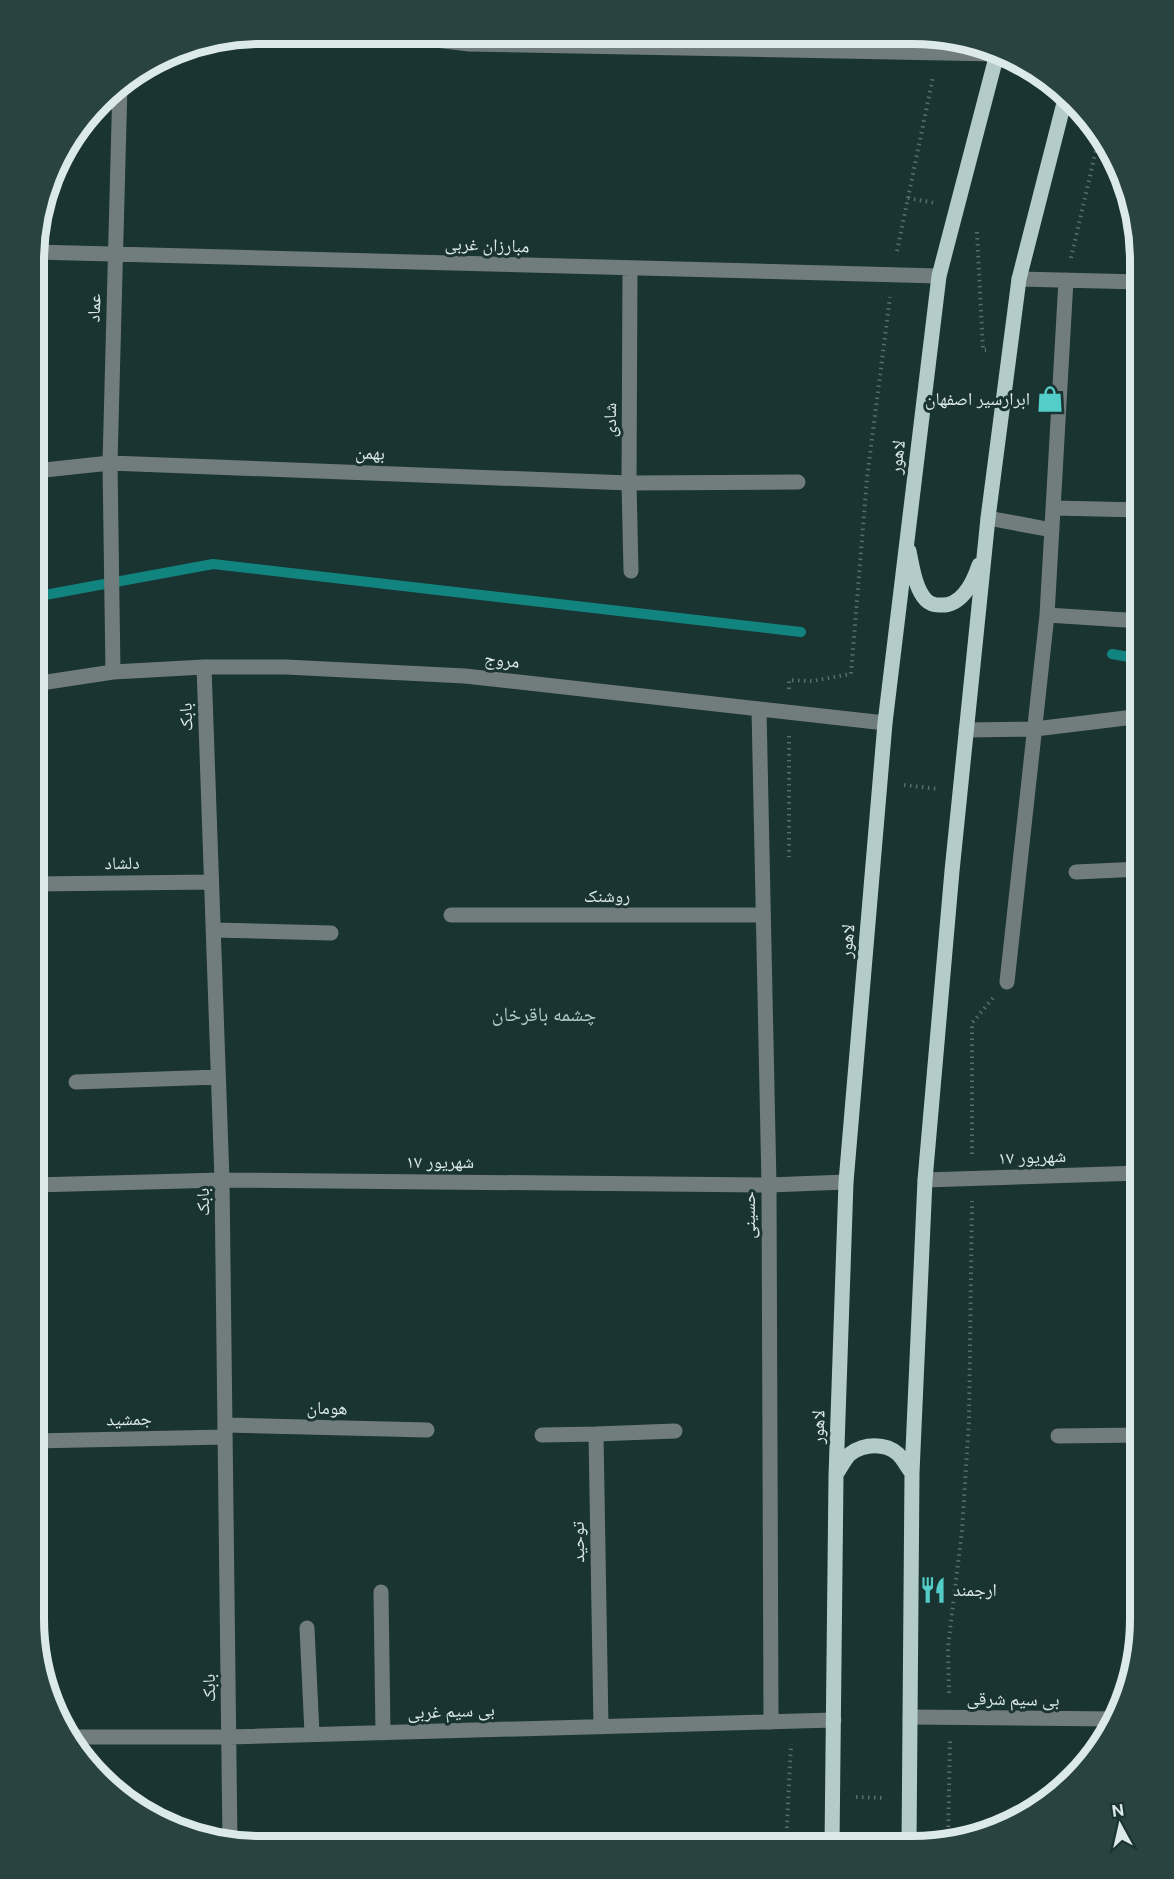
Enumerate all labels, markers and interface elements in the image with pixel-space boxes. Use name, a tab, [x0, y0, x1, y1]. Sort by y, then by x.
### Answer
street label: مبارزان غربی	[444, 233, 530, 257]
street label: عماد	[83, 293, 104, 323]
shop icon: ابرارسیر اصفهان	[1035, 384, 1065, 414]
place label: ابرارسیر اصفهان	[925, 388, 1030, 410]
street label: شادی	[599, 402, 621, 438]
street label: لاهور	[884, 439, 909, 476]
street label: بهمن	[355, 441, 385, 465]
street label: مروج	[483, 647, 521, 674]
street label: بابک	[175, 702, 197, 732]
street label: دلشاد	[104, 852, 140, 873]
street label: روشنک	[584, 885, 630, 906]
street label: لاهور	[834, 923, 858, 960]
district label: چشمه باقرخان	[492, 1002, 597, 1026]
street label: ۱۷ شهریور	[998, 1145, 1066, 1168]
street label: ۱۷ شهریور	[406, 1151, 474, 1172]
street label: بابک	[192, 1188, 214, 1216]
street label: حسینی	[738, 1191, 760, 1239]
street label: هومان	[306, 1397, 348, 1419]
street label: جمشید	[106, 1408, 152, 1430]
street label: لاهور	[806, 1410, 829, 1445]
street label: توحید	[567, 1521, 589, 1563]
restaurant icon: ارجمند	[918, 1575, 948, 1605]
place label: ارجمند	[953, 1579, 997, 1600]
street label: بابک	[198, 1674, 220, 1702]
street label: بی سیم شرقی	[966, 1687, 1060, 1712]
street label: بی سیم غربی	[407, 1698, 495, 1725]
north arrow	[1090, 1795, 1150, 1855]
text: N	[1110, 1800, 1126, 1821]

